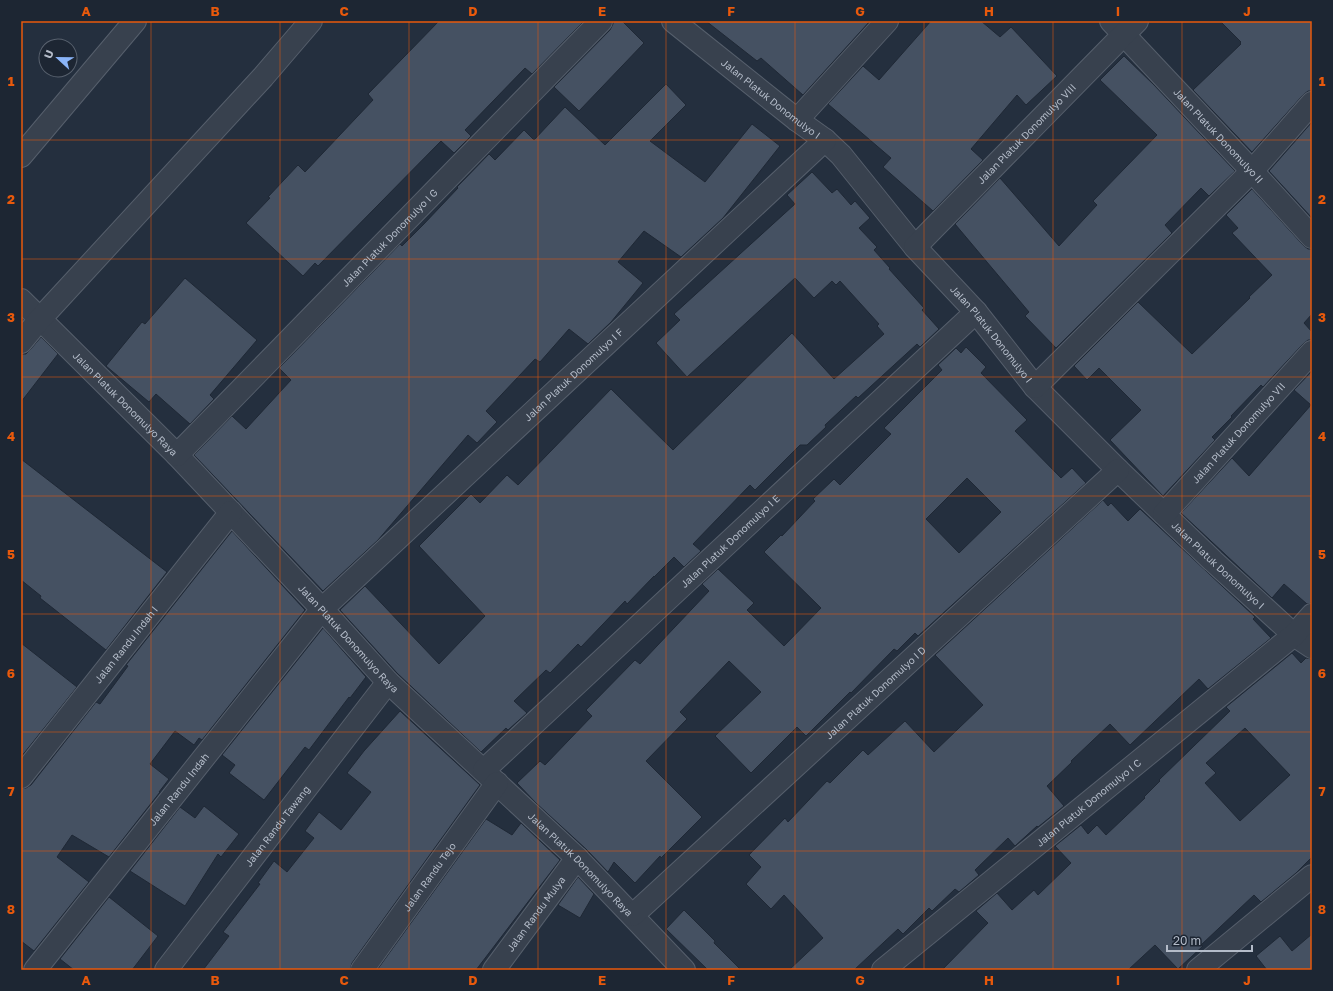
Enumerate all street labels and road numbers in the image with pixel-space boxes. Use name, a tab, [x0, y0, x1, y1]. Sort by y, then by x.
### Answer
street label: Jalan Platuk Donomulyo I	[719, 56, 823, 141]
street label: Jalan Platuk Donomulyo VIII	[975, 81, 1078, 186]
street label: Jalan Platuk Donomulyo II	[1171, 86, 1266, 185]
street label: Jalan Platuk Donomulyo I G	[339, 186, 440, 289]
street label: Jalan Platuk Donomulyo I	[948, 283, 1035, 385]
street label: Jalan Platuk Donomulyo I F	[522, 325, 625, 424]
street label: Jalan Platuk Donomulyo Raya	[71, 349, 180, 458]
street label: Jalan Platuk Donomulyo VII	[1189, 380, 1287, 486]
street label: Jalan Platuk Donomulyo I E	[678, 492, 782, 590]
street label: Jalan Platuk Donomulyo I	[1169, 519, 1267, 611]
street label: Jalan Platuk Donomulyo Raya	[296, 582, 401, 695]
street label: Jalan Randu Indah I	[92, 604, 160, 685]
street label: Jalan Platuk Donomulyo I D	[823, 644, 928, 742]
street label: Jalan Randu Indah	[146, 751, 211, 828]
street label: Jalan Platuk Donomulyo I C	[1034, 756, 1143, 849]
street label: Jalan Randu Tawang	[242, 783, 312, 869]
street label: Jalan Platuk Donomulyo Raya	[526, 810, 635, 919]
street label: Jalan Randu Tejo	[401, 840, 458, 913]
street label: Jalan Randu Mulya	[504, 874, 567, 954]

